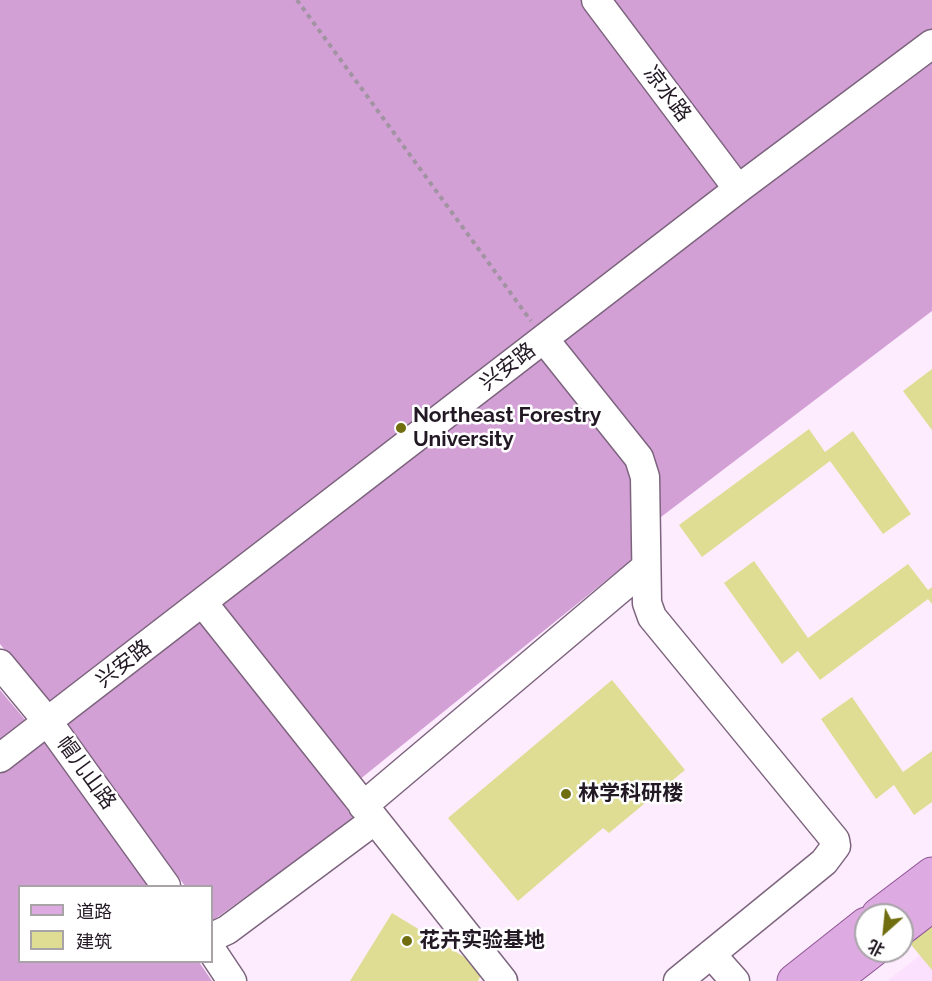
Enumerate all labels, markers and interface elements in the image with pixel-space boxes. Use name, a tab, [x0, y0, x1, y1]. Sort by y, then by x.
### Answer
street label: 凉水路	[638, 61, 696, 127]
street label: 兴安路	[475, 338, 541, 396]
place label: Northeast Forestry University	[413, 403, 601, 453]
marker: Northeast Forestry University	[394, 421, 408, 435]
street label: 兴安路	[91, 635, 157, 693]
street label: 帽儿山路	[51, 732, 121, 814]
place label: 林学科研楼	[578, 781, 683, 807]
marker: 林学科研楼	[559, 787, 573, 801]
legend	[18, 885, 213, 963]
text: 道路	[76, 901, 112, 922]
north arrow	[854, 903, 914, 963]
place label: 花卉实验基地	[419, 928, 545, 954]
text: 建筑	[76, 931, 112, 952]
marker: 花卉实验基地	[400, 934, 414, 948]
text: 北	[865, 936, 888, 960]

